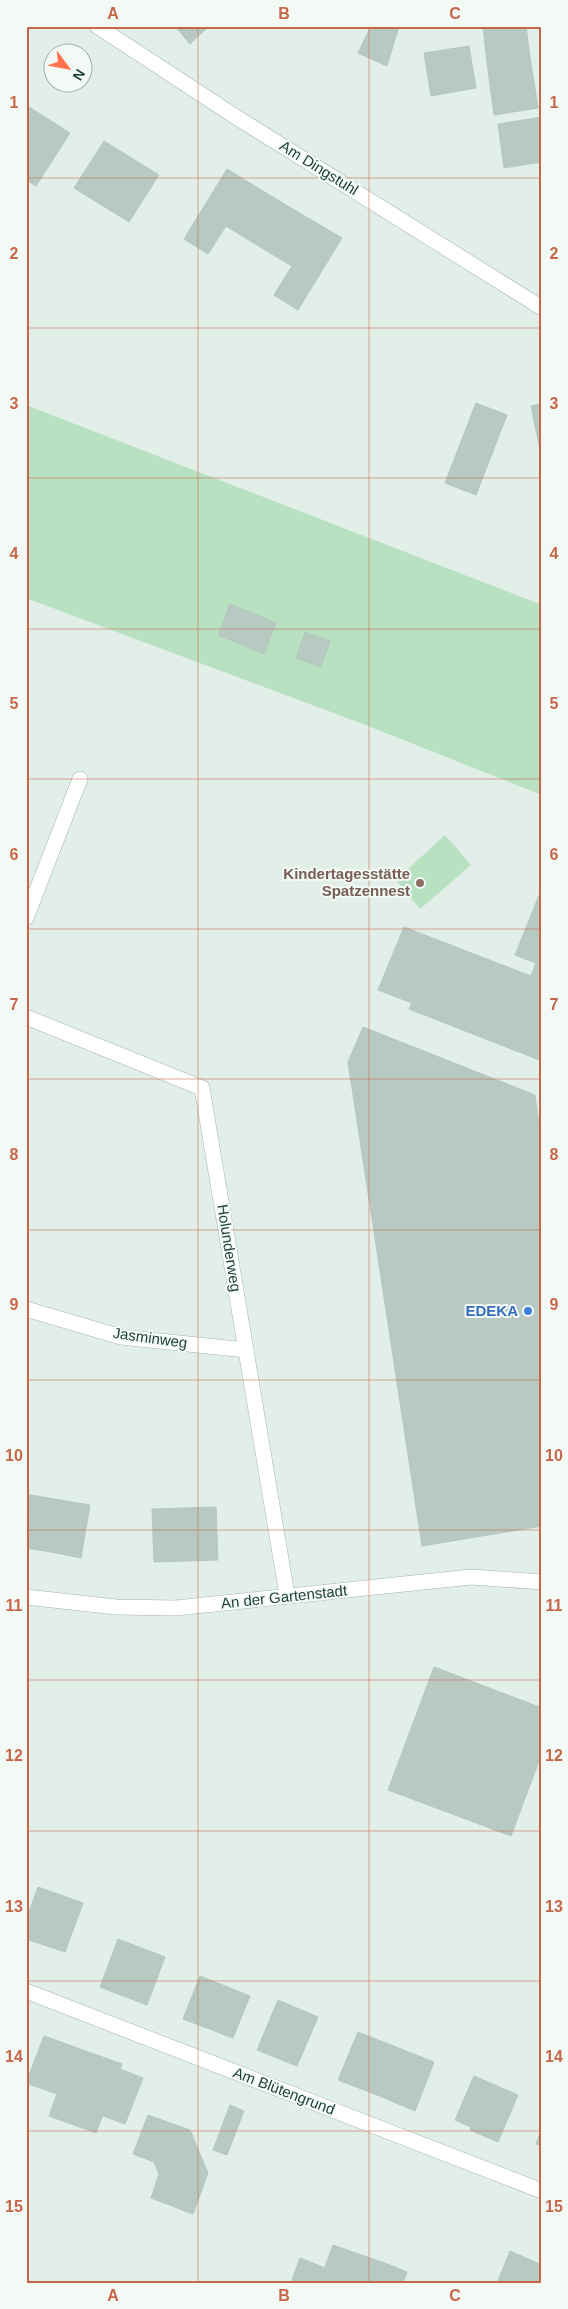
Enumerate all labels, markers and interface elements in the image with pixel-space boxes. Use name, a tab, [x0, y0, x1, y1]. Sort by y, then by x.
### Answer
text: A	[107, 5, 119, 22]
text: B	[278, 5, 290, 22]
text: C	[449, 5, 461, 22]
north arrow	[42, 42, 92, 92]
text: N	[70, 66, 88, 83]
text: 1	[10, 94, 19, 111]
text: 1	[550, 94, 559, 111]
street label: Am Dingstuhl	[277, 137, 362, 198]
text: 2	[10, 245, 19, 262]
text: 2	[550, 245, 559, 262]
text: 3	[10, 395, 19, 412]
text: 3	[550, 395, 559, 412]
text: 4	[10, 545, 19, 562]
text: 4	[550, 545, 559, 562]
text: 5	[10, 695, 19, 712]
text: 5	[550, 695, 559, 712]
text: 6	[10, 846, 19, 863]
text: 6	[550, 846, 559, 863]
place label: Kindertagesstätte Spatzennest	[283, 865, 410, 899]
marker: Kindertagesstätte Spatzennest	[414, 877, 426, 889]
text: 7	[10, 996, 19, 1013]
text: 7	[550, 996, 559, 1013]
text: 8	[10, 1146, 19, 1163]
text: 8	[550, 1146, 559, 1163]
street label: Holunderweg	[214, 1203, 245, 1293]
text: 9	[10, 1296, 19, 1313]
text: 9	[550, 1296, 559, 1313]
place label: EDEKA	[465, 1302, 518, 1319]
marker: EDEKA	[522, 1305, 534, 1317]
street label: Jasminweg	[112, 1324, 188, 1351]
text: 10	[5, 1447, 23, 1464]
text: 10	[545, 1447, 563, 1464]
street label: An der Gartenstadt	[220, 1581, 349, 1612]
text: 11	[6, 1597, 23, 1614]
text: 11	[546, 1597, 563, 1614]
text: 12	[5, 1747, 23, 1764]
text: 12	[545, 1747, 563, 1764]
text: 13	[5, 1898, 23, 1915]
text: 13	[545, 1898, 563, 1915]
text: 14	[5, 2048, 23, 2065]
text: 14	[545, 2048, 563, 2065]
street label: Am Blütengrund	[231, 2063, 337, 2118]
text: 15	[5, 2198, 23, 2215]
text: 15	[545, 2198, 563, 2215]
text: A	[107, 2287, 119, 2304]
text: B	[278, 2287, 290, 2304]
text: C	[449, 2287, 461, 2304]

